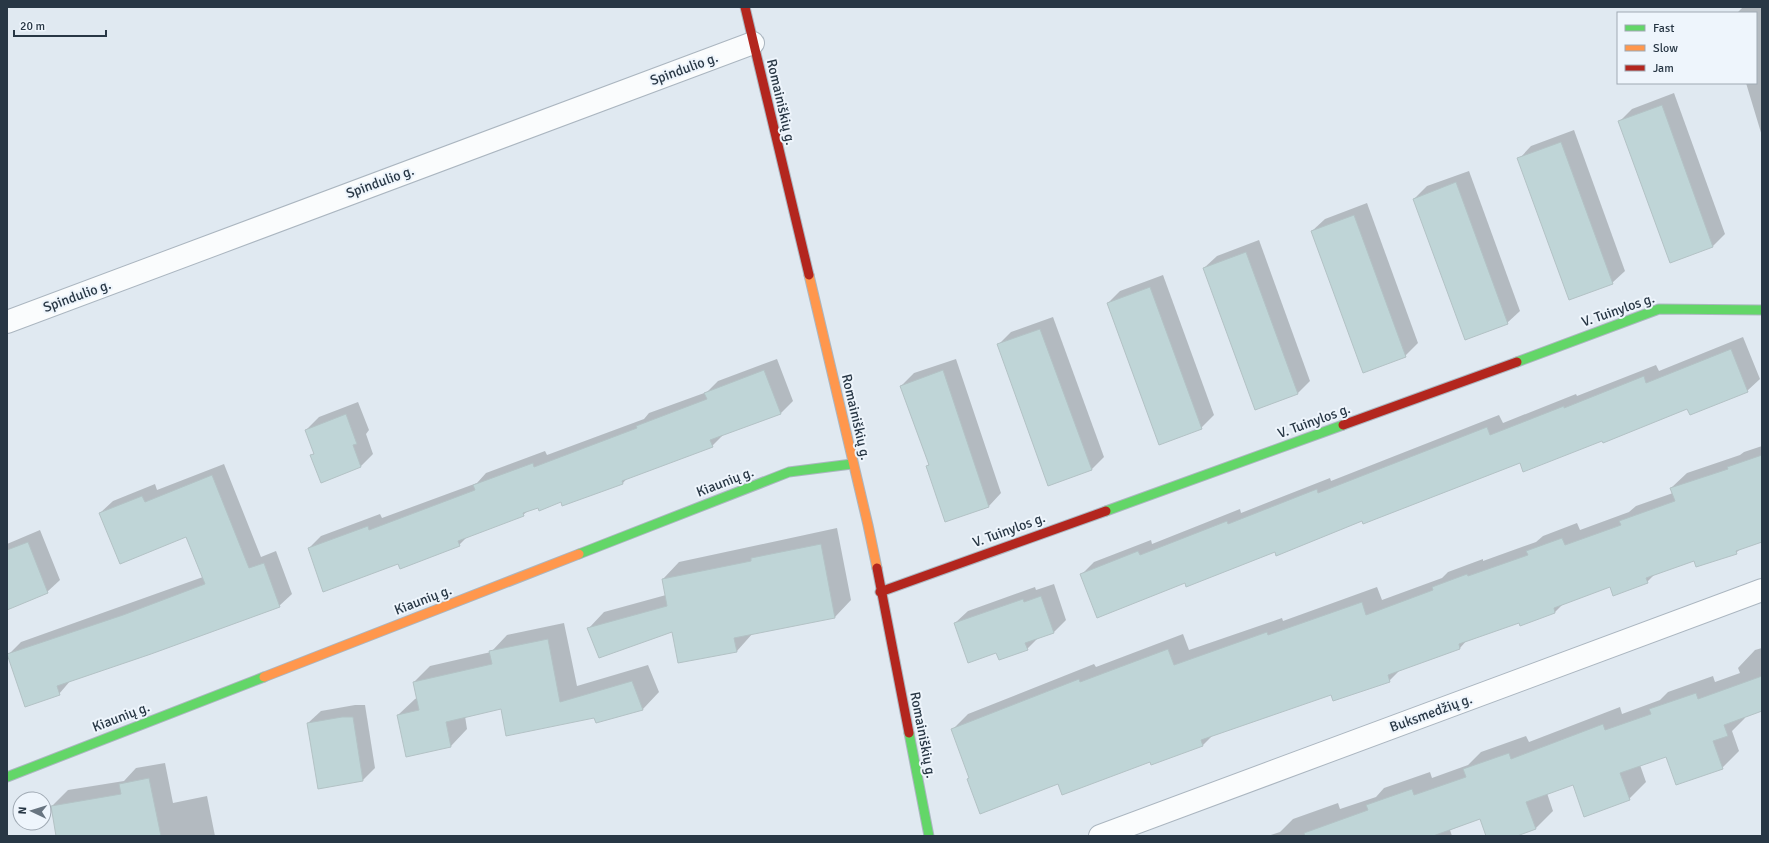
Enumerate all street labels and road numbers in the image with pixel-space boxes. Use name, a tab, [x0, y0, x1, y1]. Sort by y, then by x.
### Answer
street label: Spindulio g.	[648, 49, 720, 89]
street label: Romainiškių g.	[763, 57, 799, 147]
street label: Spindulio g.	[344, 162, 416, 202]
street label: Spindulio g.	[41, 276, 113, 316]
street label: V. Tuinylos g.	[1579, 290, 1657, 330]
street label: Romainiškių g.	[838, 372, 874, 462]
street label: V. Tuinylos g.	[1275, 400, 1353, 442]
street label: Kiaunių g.	[694, 463, 756, 501]
street label: V. Tuinylos g.	[970, 509, 1048, 551]
street label: Kiaunių g.	[392, 581, 454, 619]
street label: Romainiškių g.	[906, 690, 940, 780]
street label: Buksmedžių g.	[1387, 690, 1475, 736]
street label: Kiaunių g.	[90, 698, 152, 736]

